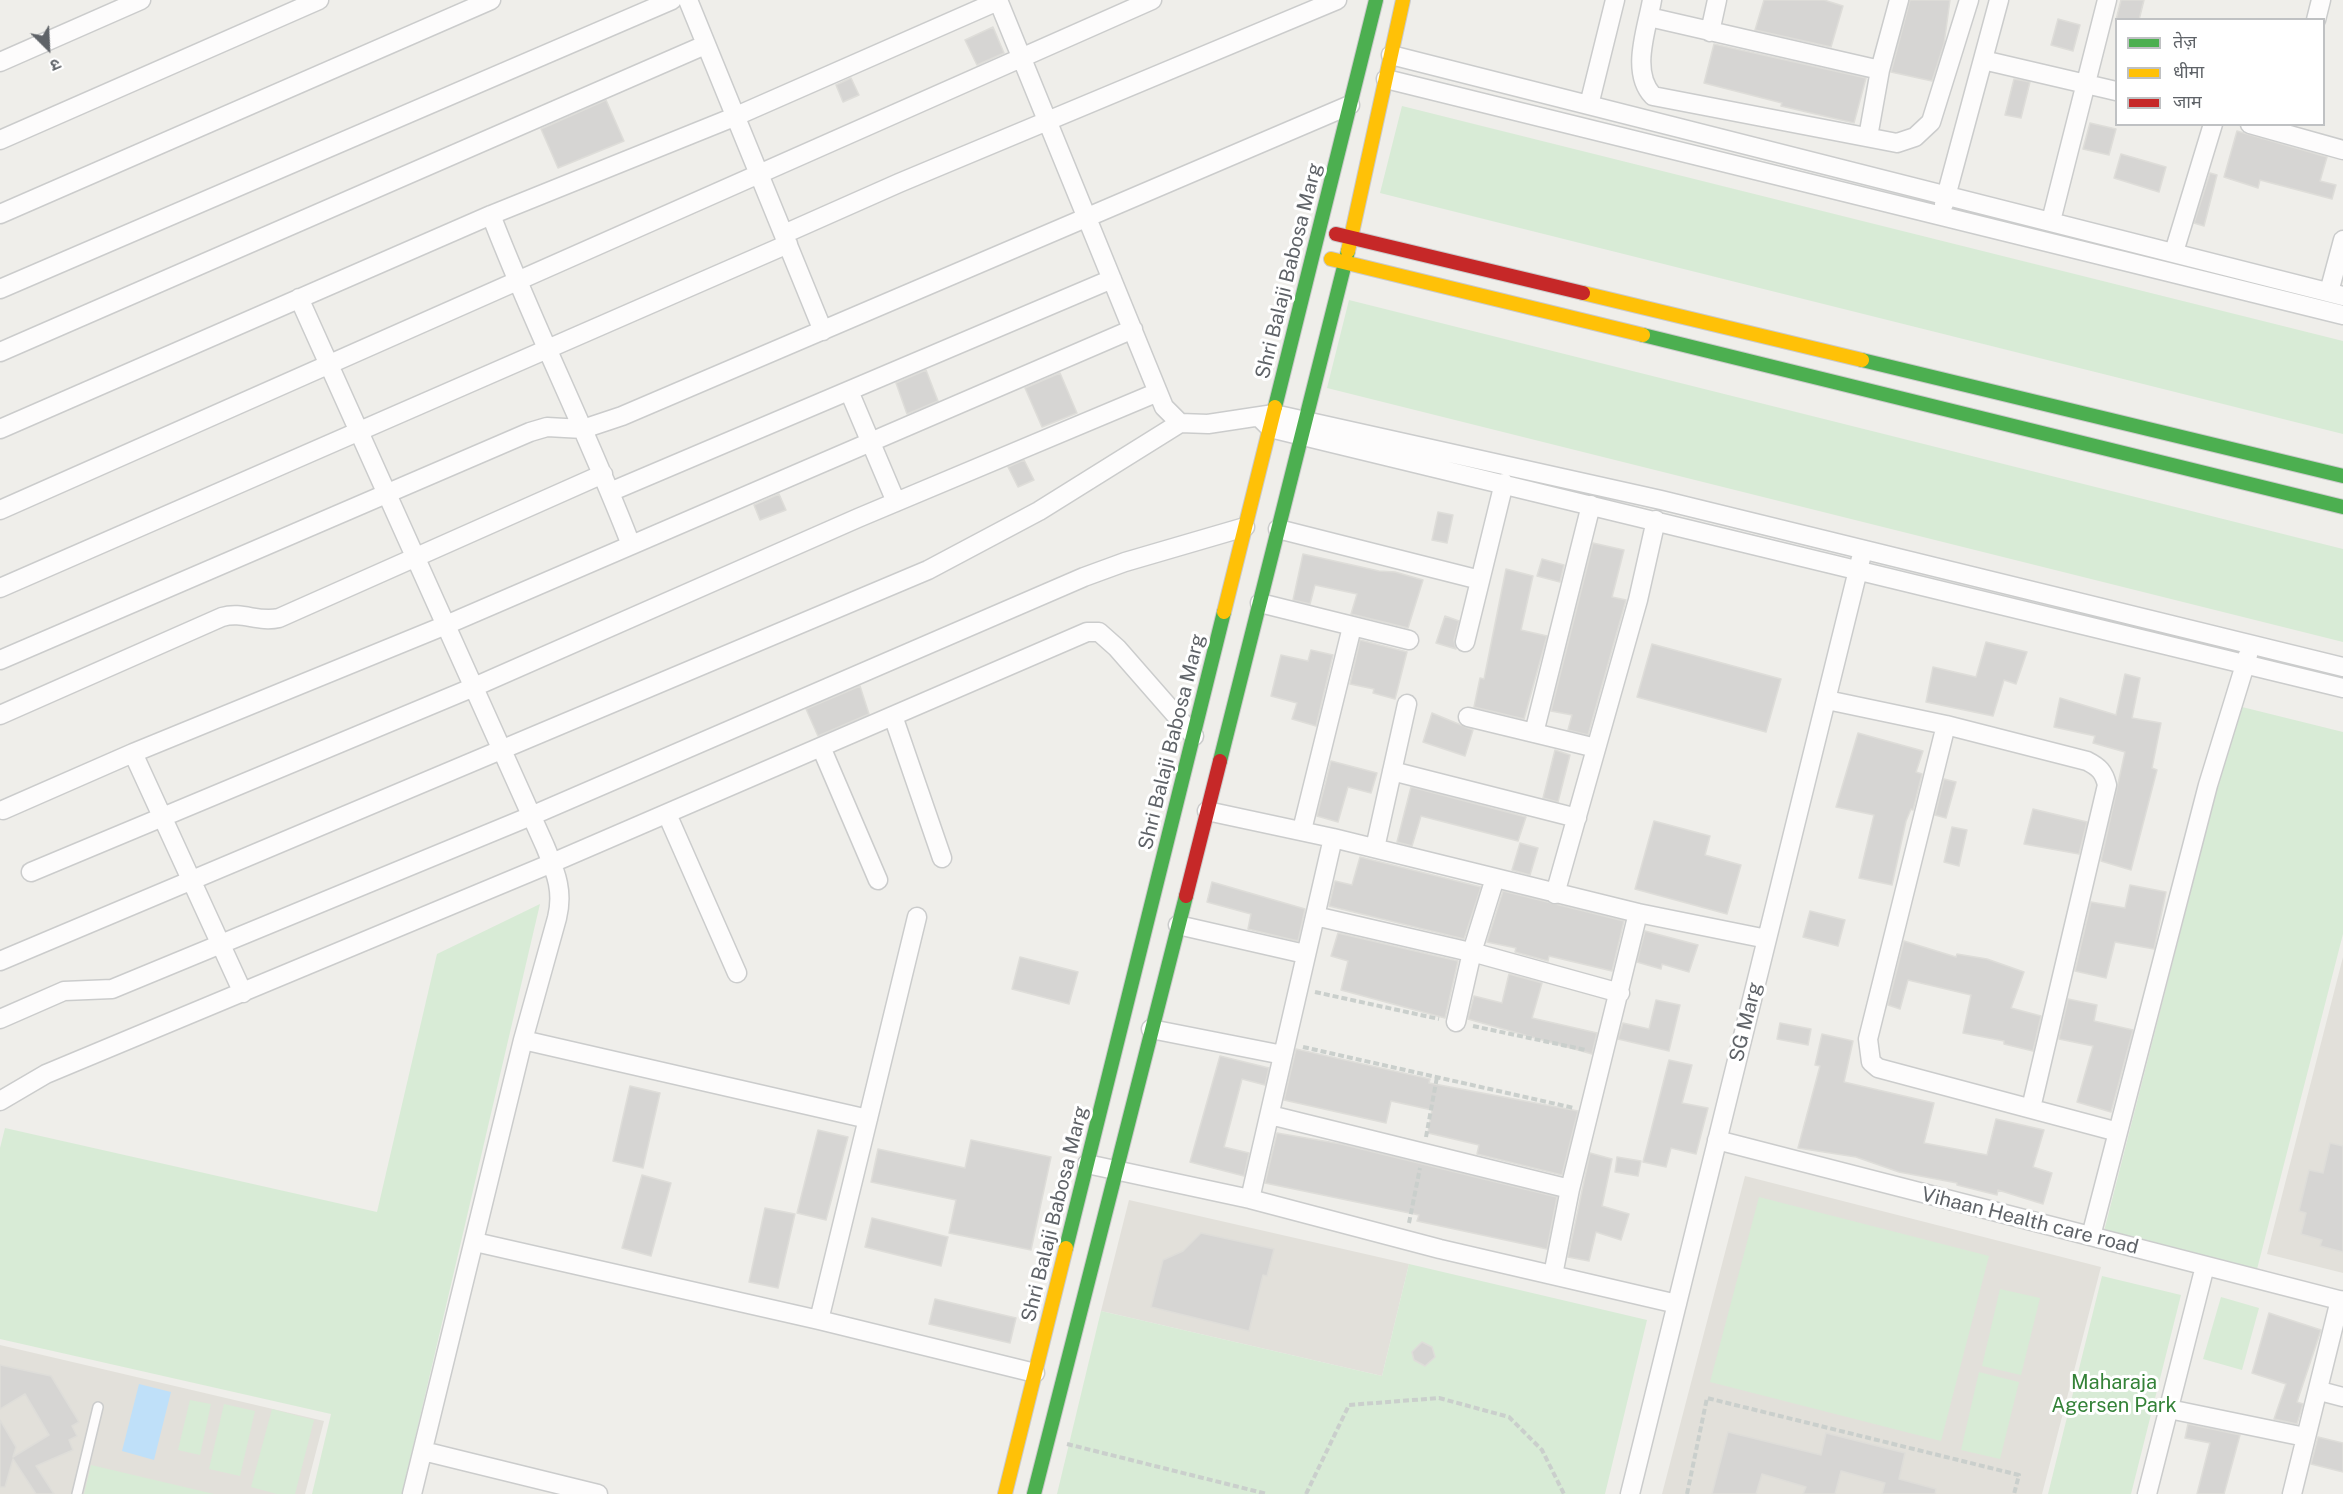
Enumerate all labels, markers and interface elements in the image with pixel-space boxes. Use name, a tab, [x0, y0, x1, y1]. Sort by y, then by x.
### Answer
north arrow	[18, 18, 78, 78]
legend	[2115, 18, 2325, 126]
text: तेज़	[2173, 31, 2197, 52]
text: उ	[47, 54, 64, 75]
text: धीमा	[2173, 61, 2204, 82]
text: जाम	[2173, 91, 2202, 112]
street label: Shri Balaji Babosa Marg	[1251, 161, 1327, 381]
street label: Shri Balaji Babosa Marg	[1134, 632, 1210, 852]
street label: SG Marg	[1725, 980, 1767, 1064]
street label: Shri Balaji Babosa Marg	[1017, 1104, 1093, 1324]
street label: Vihaan Health care road	[1919, 1182, 2141, 1260]
park label: Maharaja Agersen Park	[2051, 1371, 2177, 1418]

